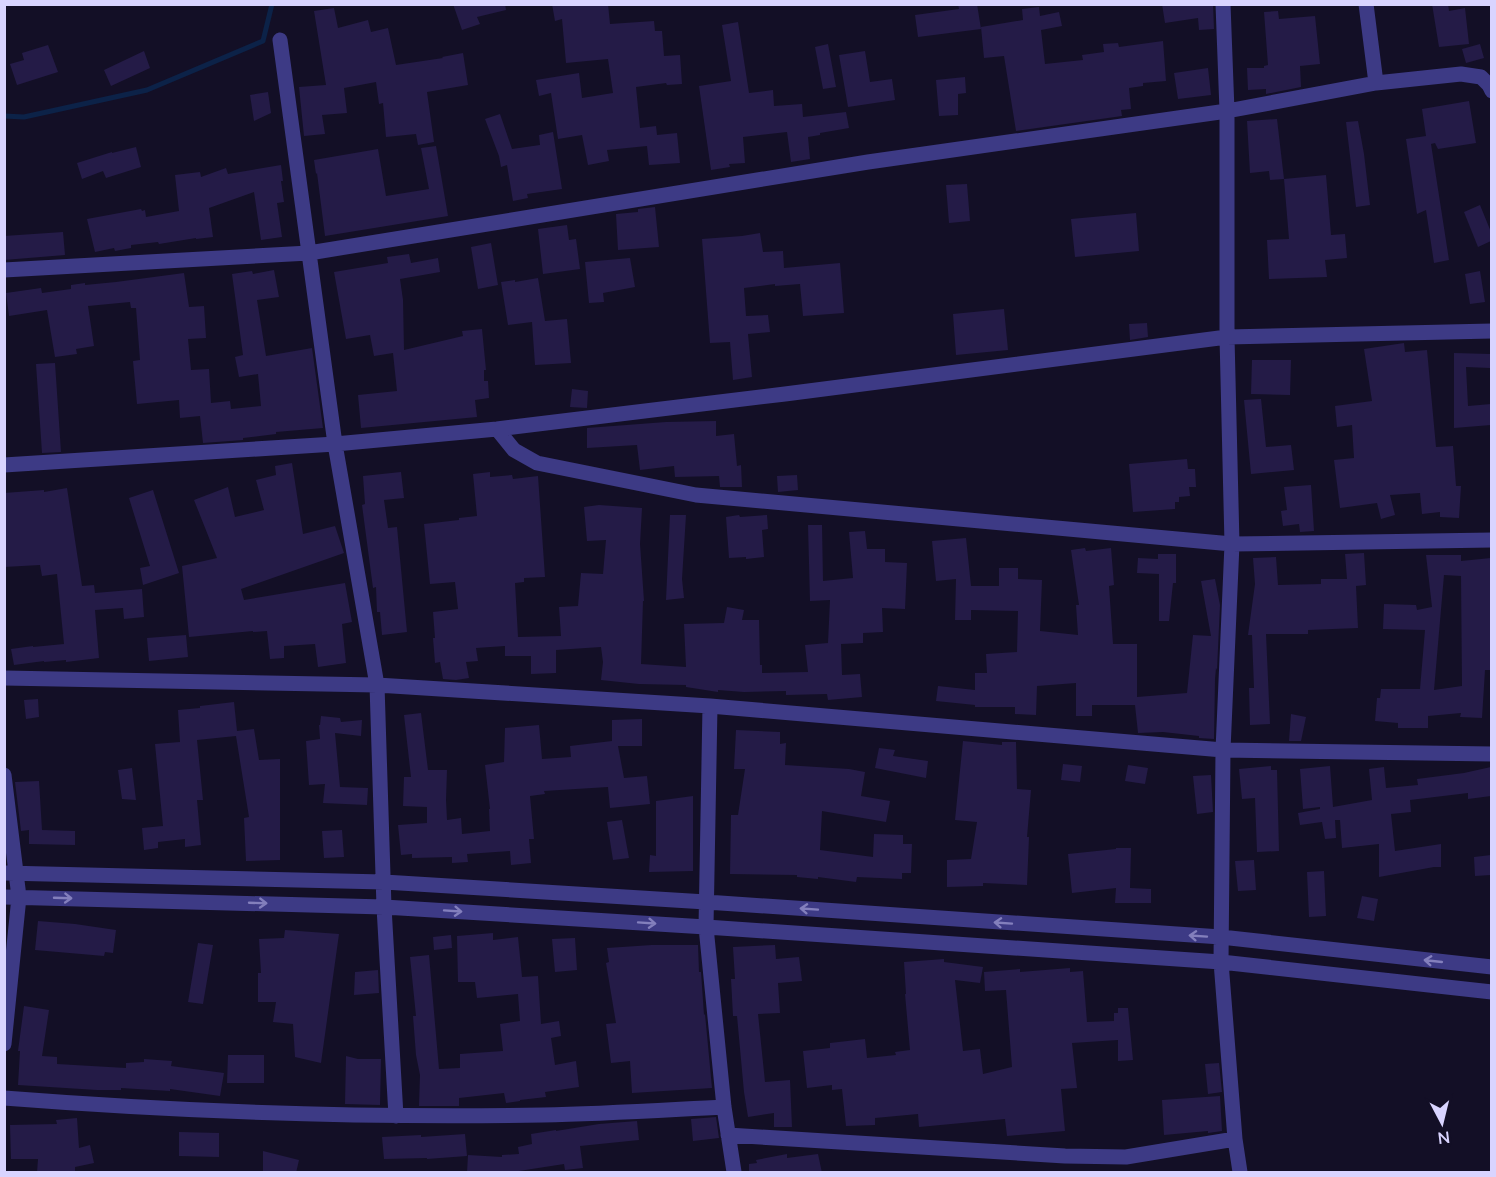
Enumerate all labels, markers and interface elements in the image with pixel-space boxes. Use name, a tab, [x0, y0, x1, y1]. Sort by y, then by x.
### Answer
one-way arrow	[52, 893, 72, 904]
one-way arrow	[247, 898, 267, 909]
one-way arrow	[799, 904, 819, 915]
one-way arrow	[442, 906, 462, 917]
one-way arrow	[994, 917, 1014, 928]
one-way arrow	[637, 918, 657, 929]
one-way arrow	[1188, 930, 1208, 941]
one-way arrow	[1424, 955, 1444, 966]
north arrow	[1412, 1093, 1472, 1153]
text: N	[1437, 1128, 1451, 1149]

